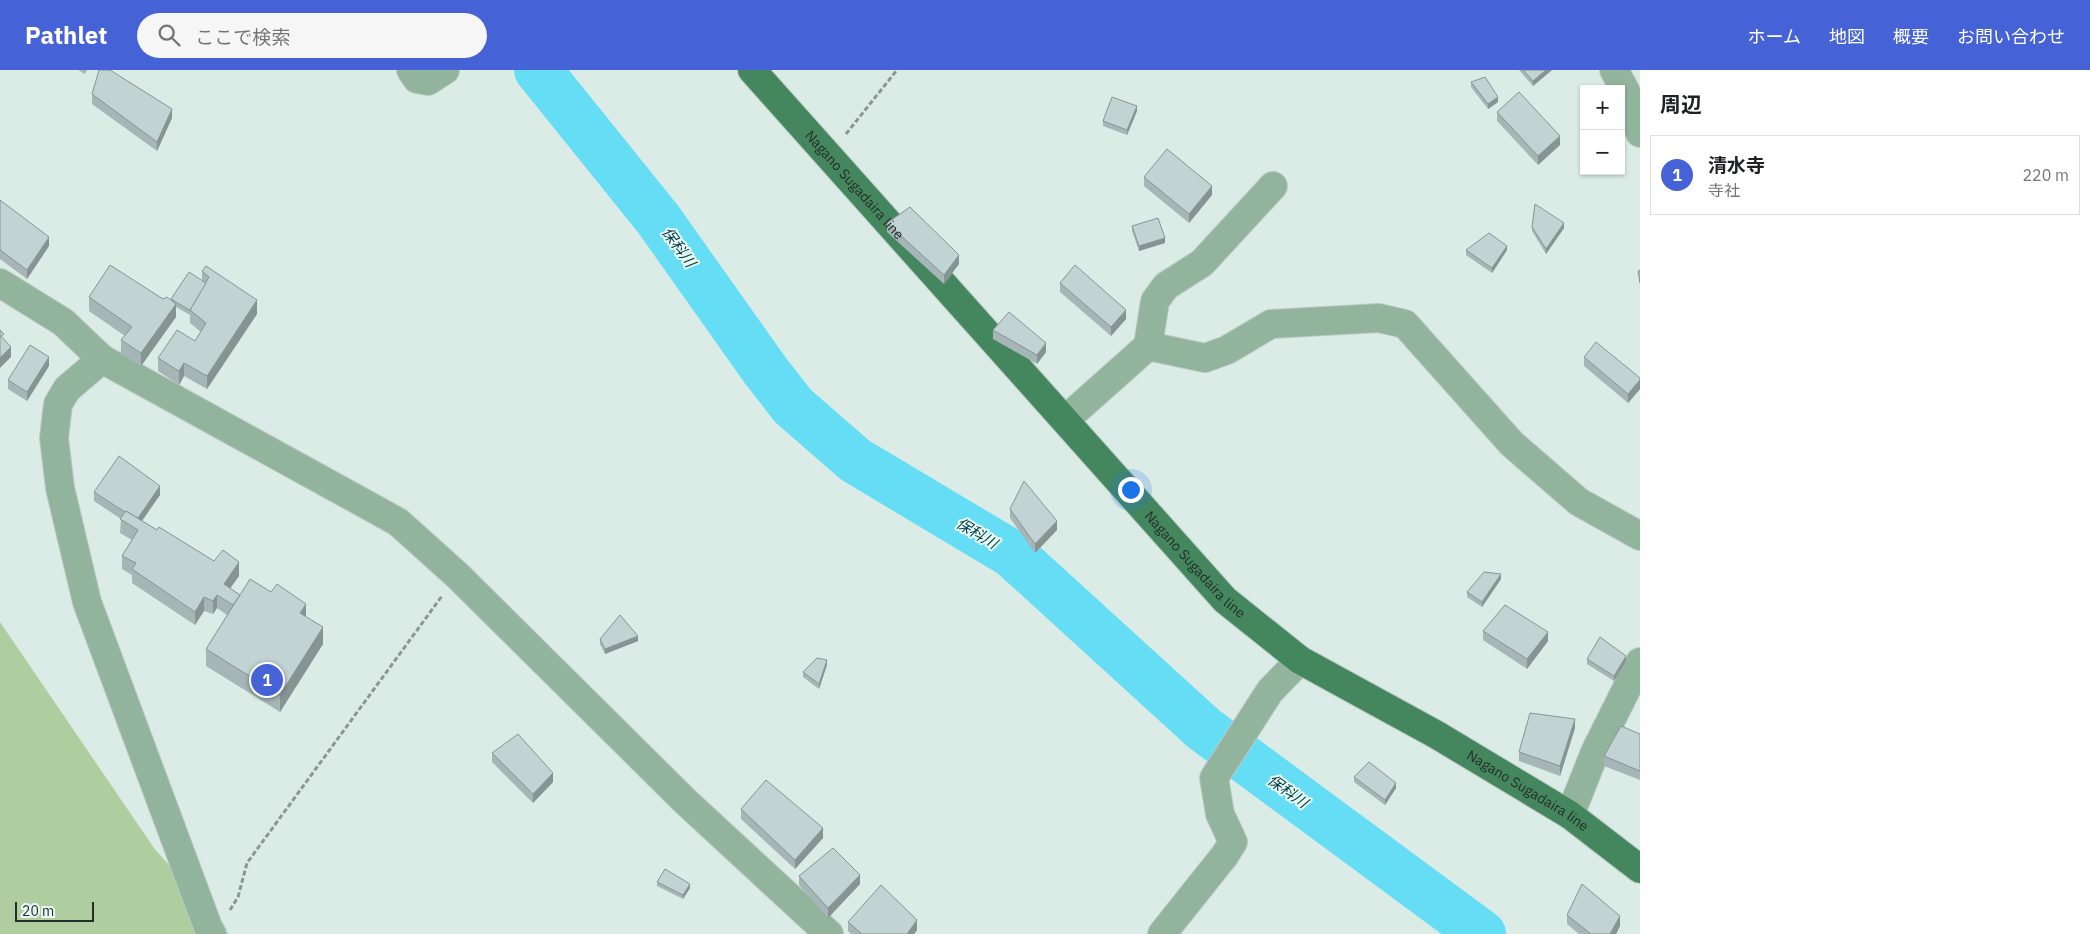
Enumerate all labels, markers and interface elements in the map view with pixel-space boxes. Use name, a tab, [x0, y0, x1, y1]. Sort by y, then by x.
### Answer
search box	[137, 13, 487, 58]
text: Pathlet	[25, 19, 107, 51]
icon: search	[155, 21, 183, 49]
text: ここで検索	[195, 25, 290, 49]
text: ホーム	[1748, 25, 1801, 48]
text: 地図	[1829, 25, 1865, 48]
text: 概要	[1893, 25, 1929, 48]
text: お問い合わせ	[1957, 25, 2065, 48]
map controls	[1580, 85, 1625, 175]
button: +	[1580, 85, 1625, 130]
text: 周辺	[1660, 90, 1702, 118]
street label: Nagano Sugadaira line	[801, 127, 908, 243]
button: −	[1580, 130, 1625, 175]
text: 清水寺	[1708, 153, 1765, 177]
text: 1	[1672, 165, 1682, 185]
text: 220 m	[2022, 165, 2069, 185]
text: 寺社	[1708, 180, 1740, 200]
water label: 保科川	[658, 223, 701, 272]
your location	[1118, 477, 1144, 503]
street label: Nagano Sugadaira line	[1141, 507, 1249, 622]
water label: 保科川	[953, 513, 1003, 554]
pin: 1	[251, 661, 283, 699]
street label: Nagano Sugadaira line	[1463, 746, 1593, 835]
water label: 保科川	[1264, 770, 1313, 813]
scale bar	[15, 899, 94, 922]
text: 20 m	[22, 902, 54, 920]

